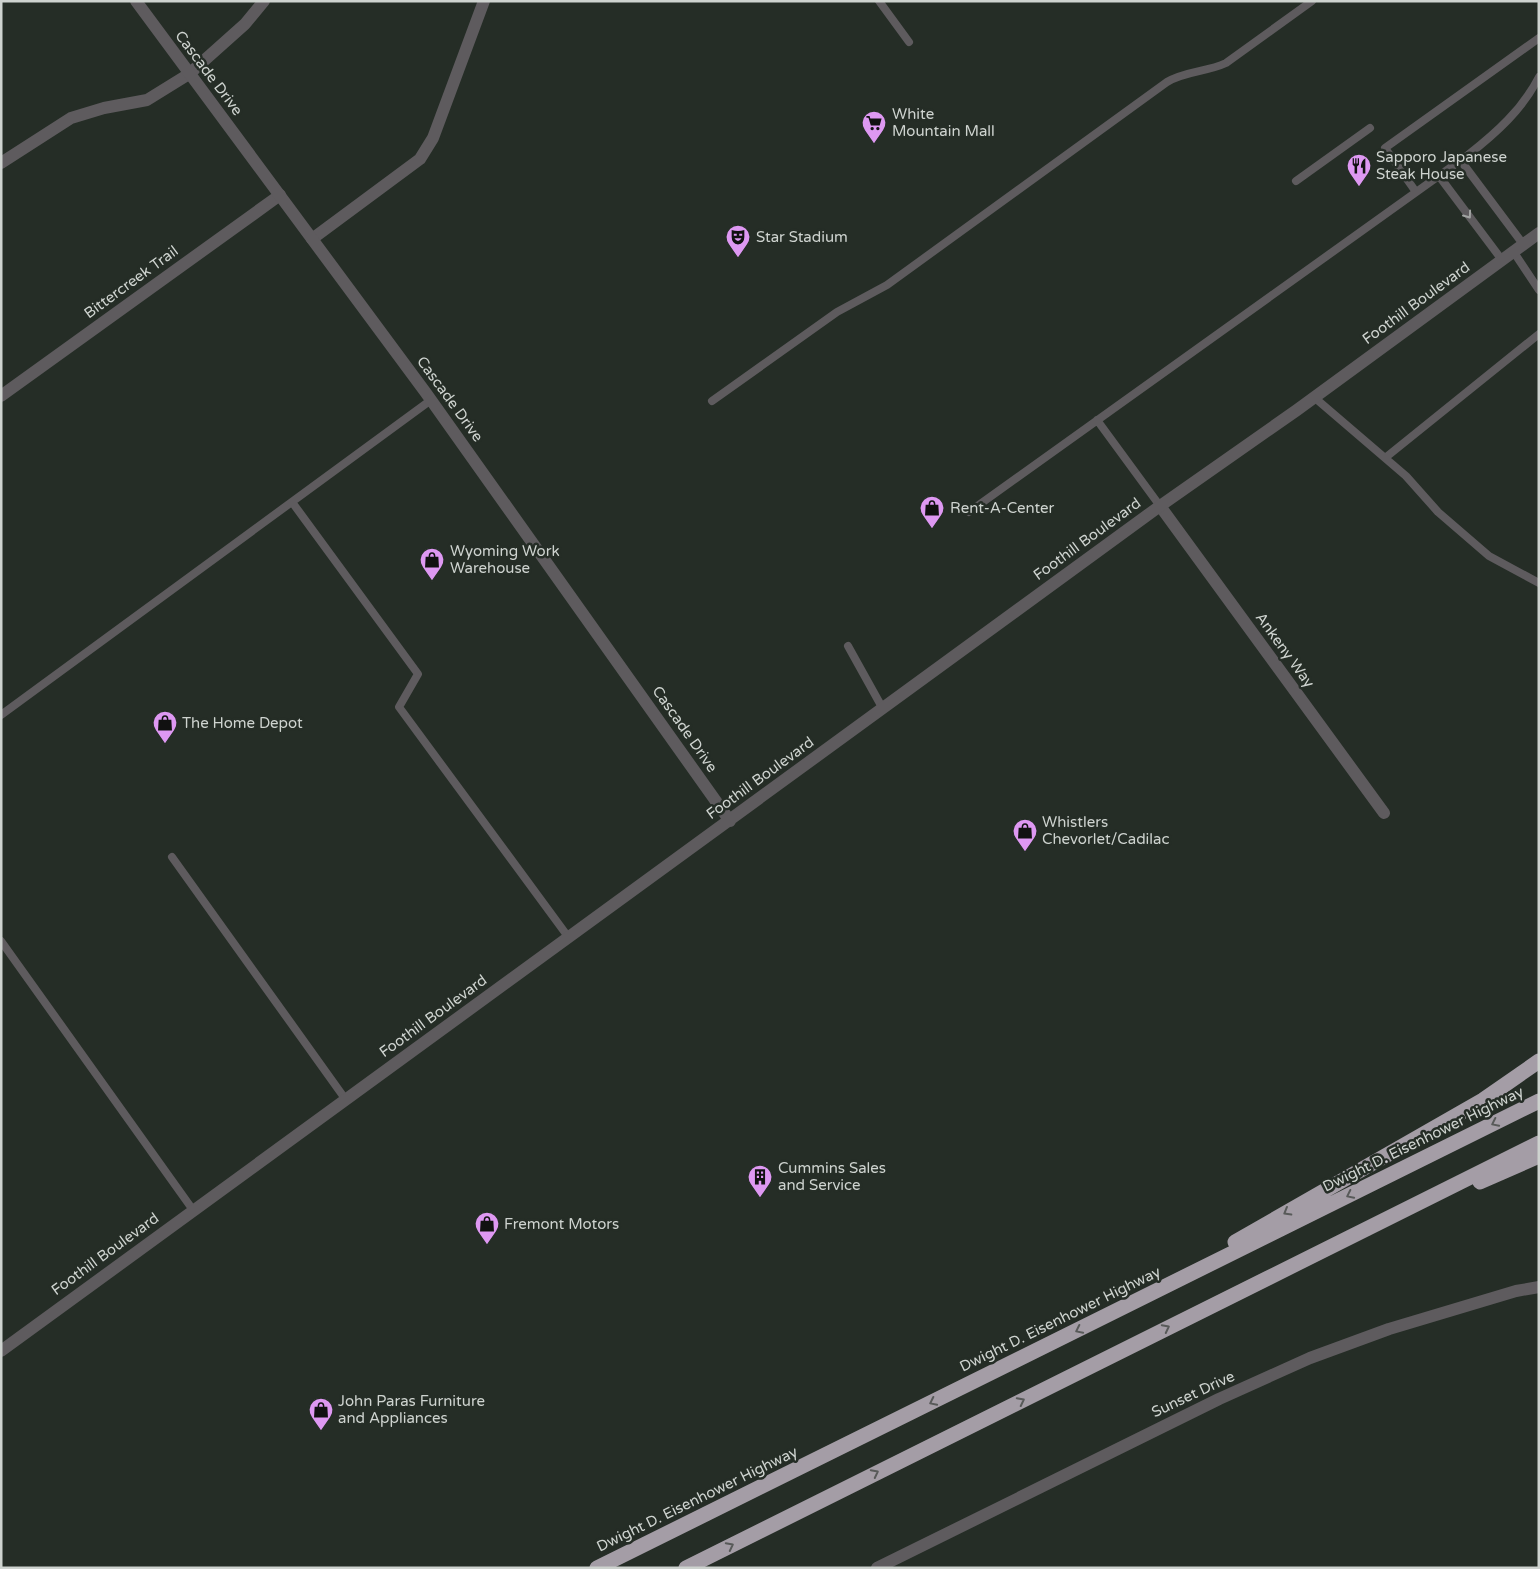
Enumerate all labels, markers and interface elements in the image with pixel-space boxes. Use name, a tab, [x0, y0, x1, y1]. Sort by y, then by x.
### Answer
street label: Cascade Drive	[171, 27, 247, 119]
place label: White Mountain Mall	[892, 105, 995, 140]
supermarket icon: White Mountain Mall	[861, 110, 887, 144]
place label: Sapporo Japanese Steak House	[1376, 148, 1507, 183]
restaurant icon: Sapporo Japanese Steak House	[1346, 153, 1372, 187]
one-way arrow	[1463, 209, 1471, 218]
theatre icon: Star Stadium	[725, 224, 751, 258]
place label: Star Stadium	[756, 228, 848, 246]
street label: Bittercreek Trail	[80, 242, 182, 322]
street label: Foothill Boulevard	[1359, 258, 1473, 348]
street label: Cascade Drive	[413, 353, 487, 445]
street label: Foothill Boulevard	[1030, 494, 1144, 584]
shop icon: Rent-A-Center	[919, 495, 945, 529]
place label: Rent-A-Center	[950, 499, 1055, 517]
place label: Wyoming Work Warehouse	[450, 542, 560, 577]
shop icon: Wyoming Work Warehouse	[419, 547, 445, 581]
street label: Ankeny Way	[1252, 609, 1318, 691]
street label: Cascade Drive	[649, 682, 721, 776]
shop icon: The Home Depot	[152, 710, 178, 744]
place label: The Home Depot	[182, 714, 303, 732]
street label: Foothill Boulevard	[703, 733, 817, 823]
place label: Whistlers Chevorlet/Cadilac	[1042, 813, 1170, 848]
shop icon: Whistlers Chevorlet/Cadilac	[1012, 818, 1038, 852]
street label: Foothill Boulevard	[376, 971, 490, 1061]
street label: Dwight D. Eisenhower Highway	[1320, 1082, 1526, 1196]
one-way arrow	[1491, 1117, 1500, 1127]
place label: Cummins Sales and Service	[778, 1159, 886, 1194]
building icon: Cummins Sales and Service	[747, 1164, 773, 1198]
one-way arrow	[1346, 1189, 1355, 1199]
one-way arrow	[1283, 1206, 1292, 1216]
street label: Foothill Boulevard	[48, 1209, 162, 1299]
shop icon: Fremont Motors	[474, 1211, 500, 1245]
place label: Fremont Motors	[504, 1215, 619, 1233]
street label: Dwight D. Eisenhower Highway	[957, 1262, 1163, 1376]
one-way arrow	[1075, 1324, 1084, 1334]
one-way arrow	[1161, 1324, 1170, 1334]
street label: Sunset Drive	[1149, 1367, 1237, 1421]
place label: John Paras Furniture and Appliances	[338, 1392, 485, 1427]
one-way arrow	[929, 1396, 938, 1406]
shop icon: John Paras Furniture and Appliances	[308, 1397, 334, 1431]
one-way arrow	[1015, 1397, 1024, 1407]
street label: Dwight D. Eisenhower Highway	[594, 1442, 800, 1556]
one-way arrow	[870, 1469, 879, 1479]
one-way arrow	[725, 1542, 734, 1552]

